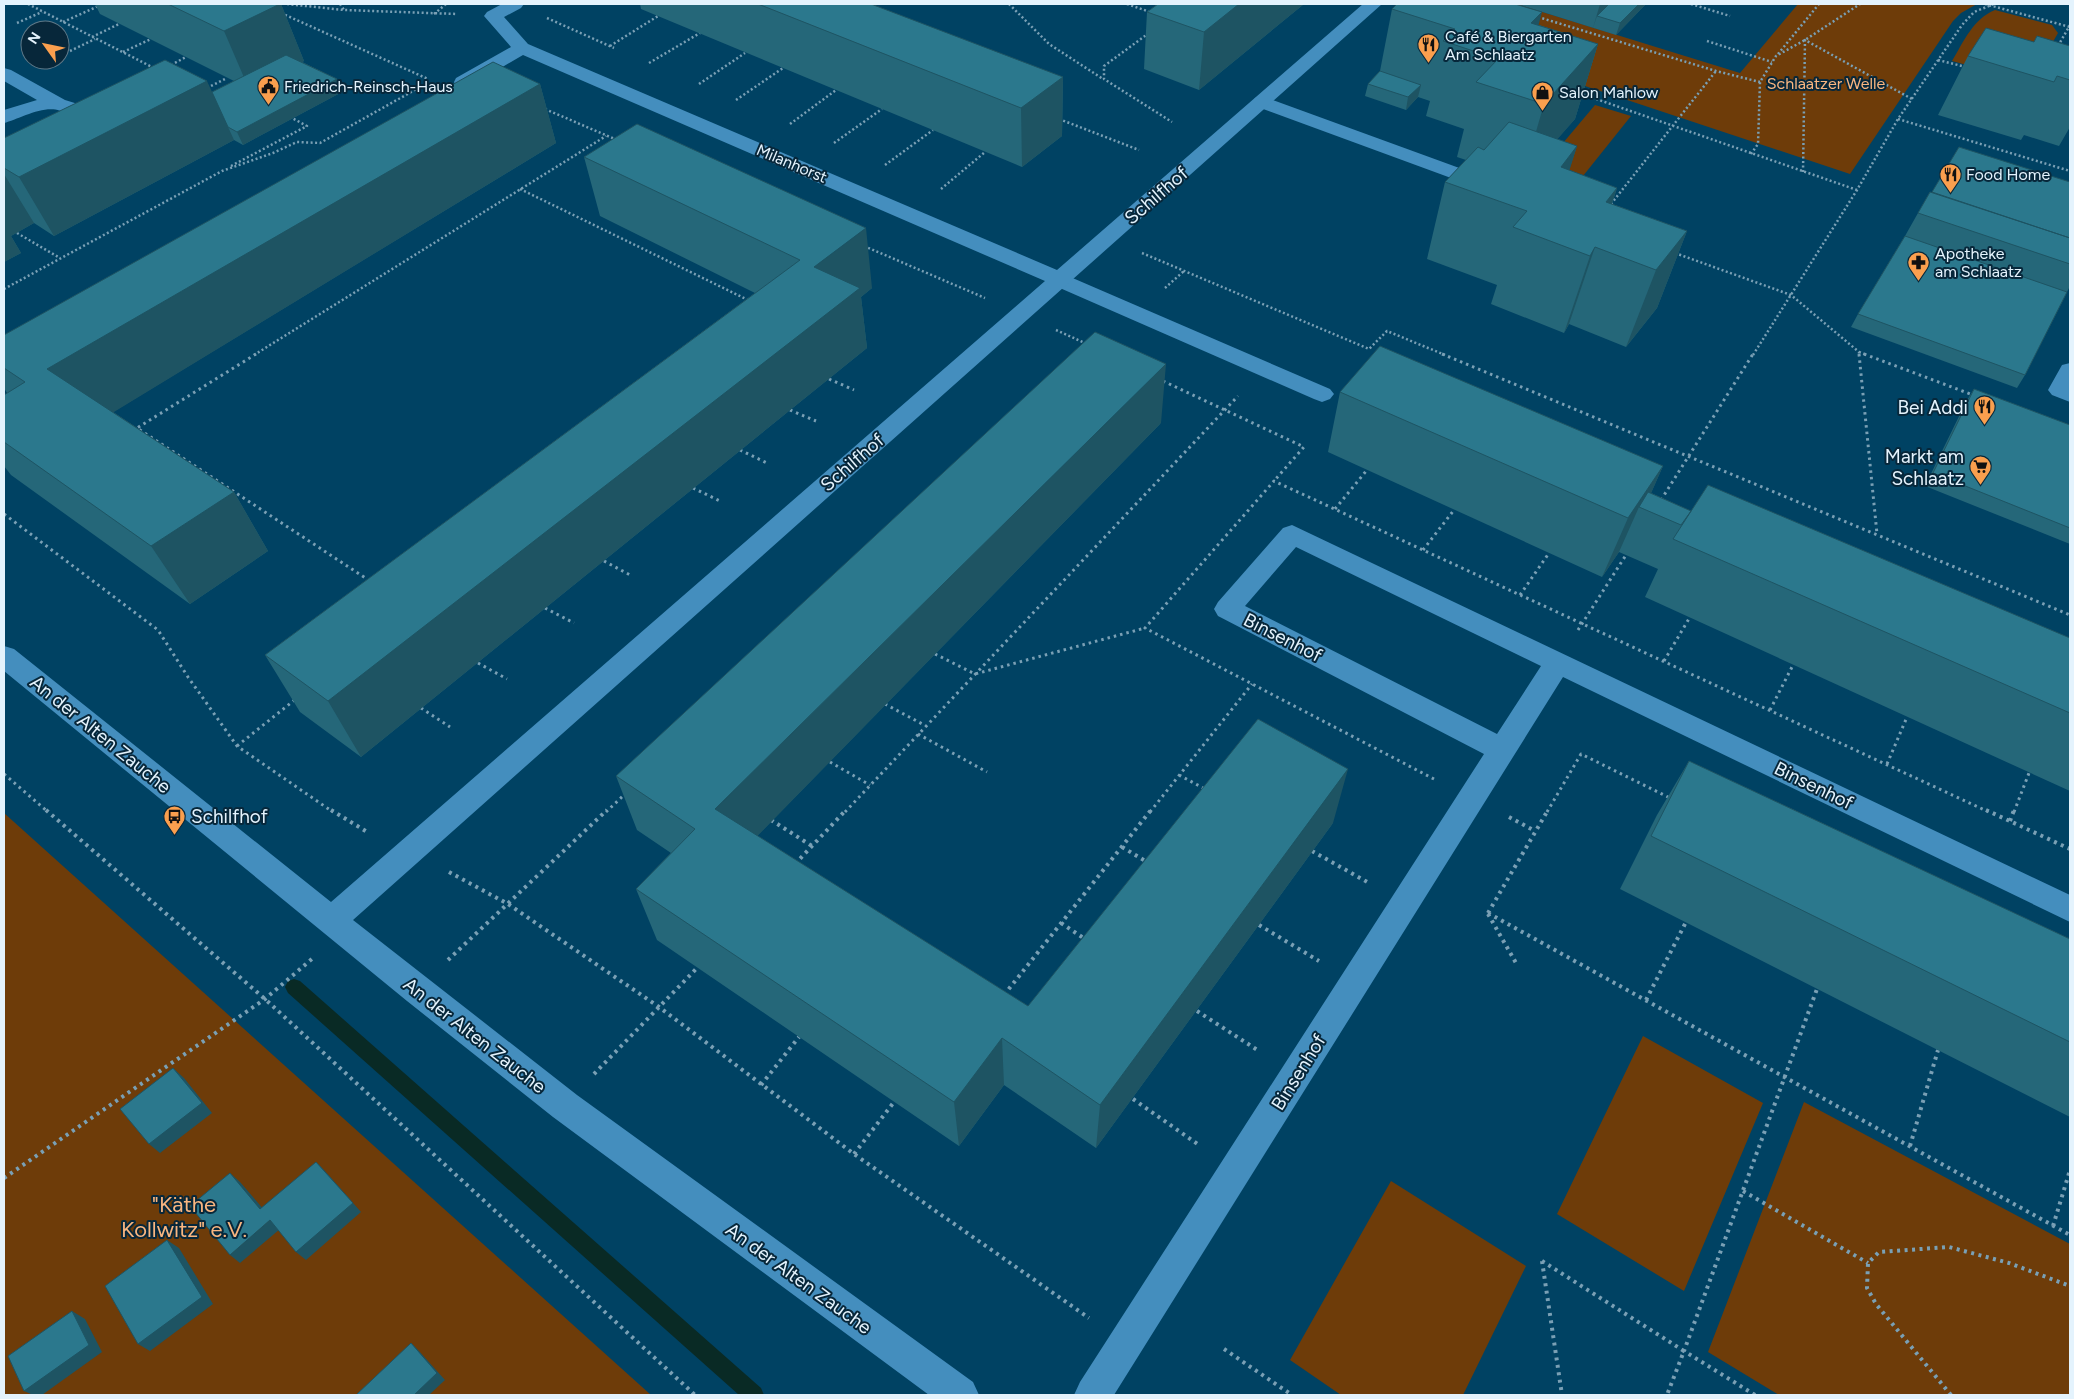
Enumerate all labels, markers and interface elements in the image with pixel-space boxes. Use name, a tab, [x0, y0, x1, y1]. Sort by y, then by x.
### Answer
north arrow	[20, 20, 70, 70]
place label: Café & Biergarten Am Schlaatz	[1445, 27, 1572, 64]
text: N	[24, 29, 45, 47]
restaurant icon: Café & Biergarten Am Schlaatz	[1417, 33, 1441, 64]
public building icon: Friedrich-Reinsch-Haus	[256, 74, 280, 105]
park label: Schlaatzer Welle	[1767, 74, 1885, 93]
place label: Friedrich-Reinsch-Haus	[284, 77, 453, 96]
shop icon: Salon Mahlow	[1531, 80, 1555, 111]
place label: Salon Mahlow	[1559, 83, 1659, 102]
street label: Milanhorst	[754, 140, 830, 187]
street label: Schilfhof	[1120, 162, 1193, 229]
restaurant icon: Food Home	[1938, 162, 1962, 193]
place label: Food Home	[1966, 165, 2050, 184]
place label: Apotheke am Schlaatz	[1935, 244, 2022, 281]
pharmacy icon: Apotheke am Schlaatz	[1907, 250, 1931, 281]
restaurant icon: Bei Addi	[1972, 395, 1996, 426]
place label: Bei Addi	[1898, 396, 1968, 419]
street label: Schilfhof	[816, 429, 889, 496]
place label: Markt am Schlaatz	[1885, 445, 1964, 490]
supermarket icon: Markt am Schlaatz	[1968, 455, 1992, 486]
street label: Binsenhof	[1240, 608, 1326, 667]
street label: An der Alten Zauche	[26, 671, 176, 798]
street label: Binsenhof	[1770, 756, 1857, 814]
bus stop icon: Schilfhof	[163, 804, 187, 835]
place label: Schilfhof	[191, 805, 268, 828]
street label: An der Alten Zauche	[399, 973, 550, 1098]
street label: Binsenhof	[1266, 1030, 1331, 1114]
park label: "Käthe Kollwitz" e.V.	[121, 1191, 247, 1243]
street label: An der Alten Zauche	[721, 1218, 876, 1339]

